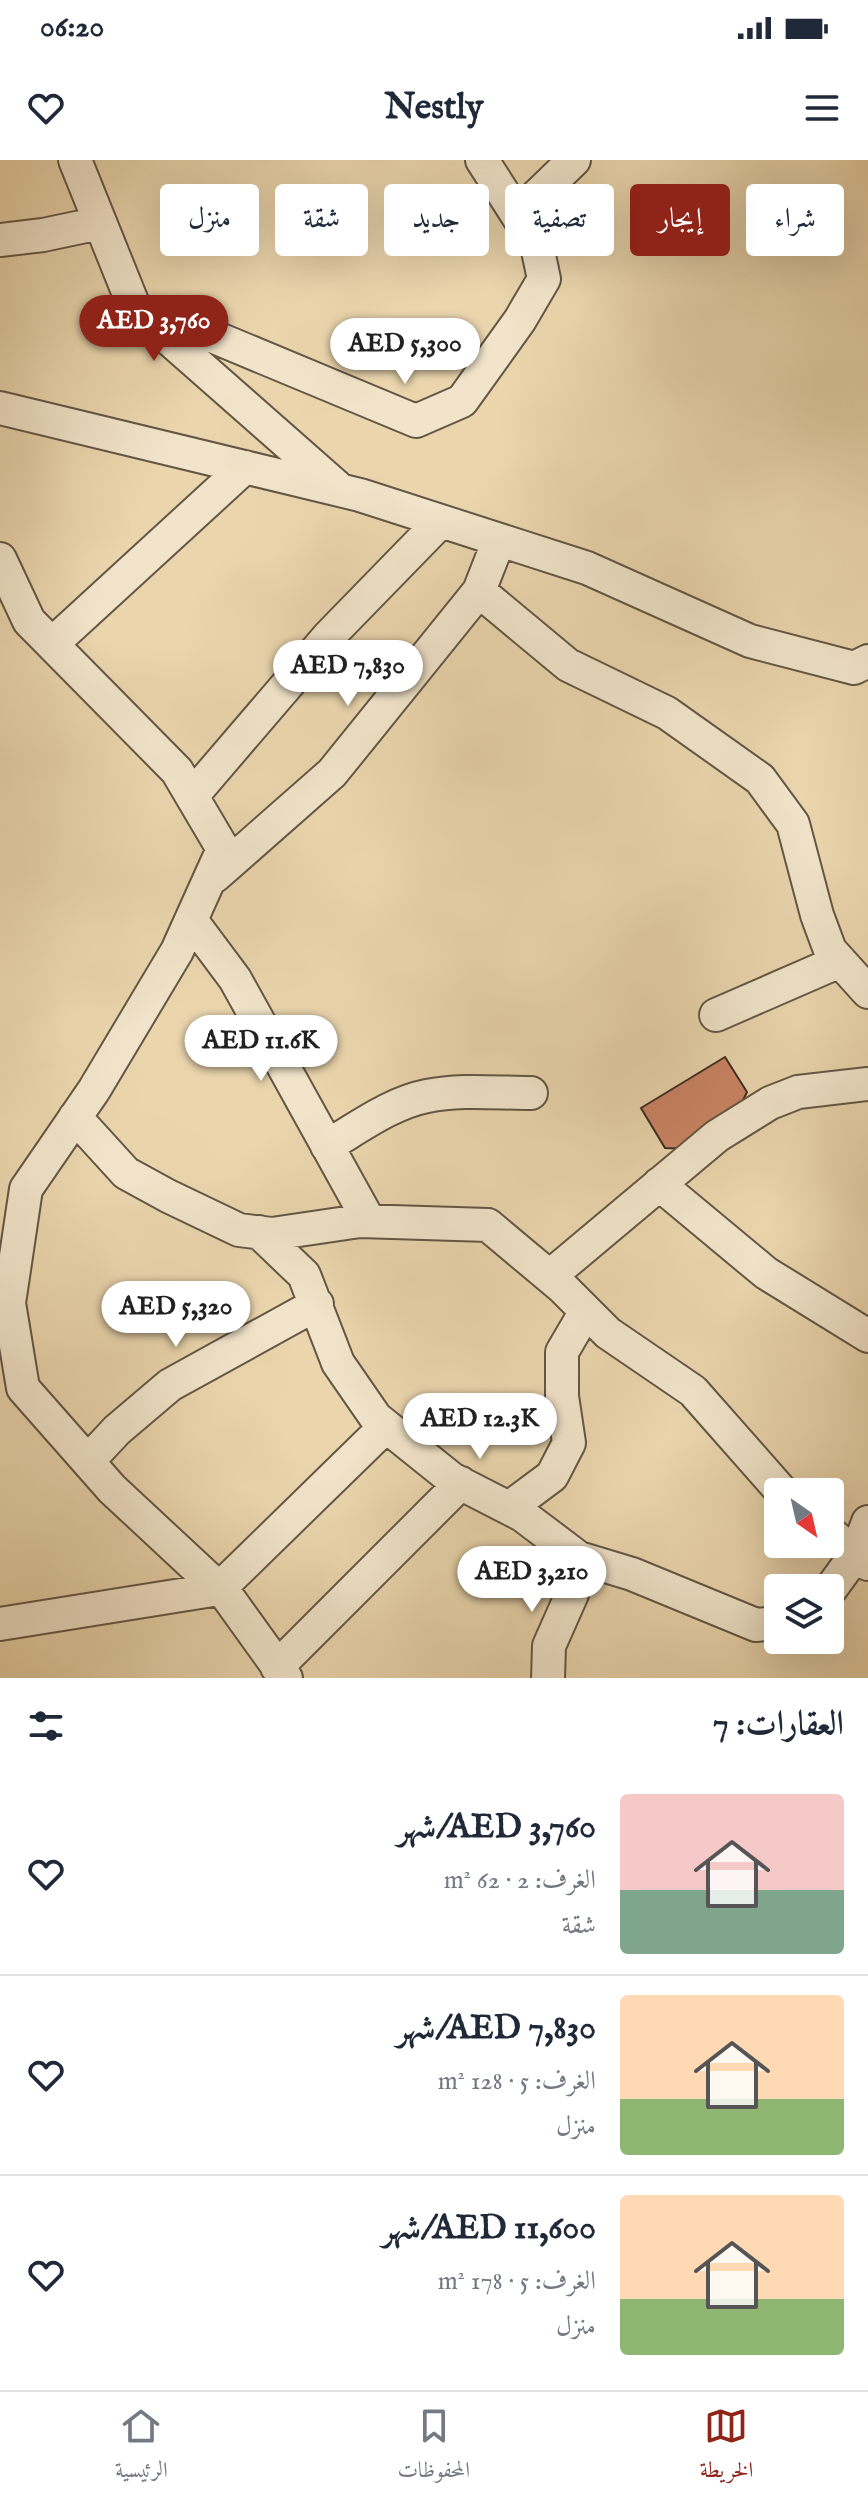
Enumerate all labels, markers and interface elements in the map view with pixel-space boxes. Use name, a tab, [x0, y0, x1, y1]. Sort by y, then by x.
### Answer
text: 06:20	[40, 9, 104, 47]
text: Nestly	[385, 85, 483, 131]
icon: heart	[24, 86, 68, 130]
icon: menu	[800, 86, 844, 130]
chip: منزل	[160, 184, 259, 256]
chip: شقة	[275, 184, 368, 256]
chip: جديد	[384, 184, 489, 256]
chip: تصفية	[505, 184, 614, 256]
chip: إيجار	[630, 184, 730, 256]
chip: شراء	[746, 184, 844, 256]
pin: AED 3,760	[62, 295, 246, 363]
text: AED 3,760	[97, 304, 211, 337]
pin: AED 5,300	[313, 318, 497, 386]
text: AED 5,300	[348, 327, 462, 360]
pin: AED 7,830	[256, 640, 440, 708]
text: AED 7,830	[291, 649, 405, 682]
pin: AED 11.6K	[169, 1015, 353, 1083]
text: AED 11.6K	[203, 1024, 319, 1057]
pin: AED 5,320	[84, 1281, 268, 1349]
text: AED 5,320	[119, 1290, 233, 1323]
pin: AED 12.3K	[388, 1393, 572, 1461]
text: AED 12.3K	[421, 1402, 539, 1435]
north arrow	[764, 1478, 844, 1558]
map controls	[764, 1478, 844, 1654]
pin: AED 3,210	[440, 1546, 624, 1614]
text: AED 3,210	[475, 1555, 589, 1588]
button: layers	[764, 1574, 844, 1654]
text: العقارات: 7	[713, 1703, 844, 1746]
icon: filters	[24, 1704, 68, 1748]
text: AED 3,760/شهر	[397, 1806, 596, 1849]
icon: home	[684, 1826, 780, 1922]
icon: heart	[24, 1852, 68, 1896]
text: الغرف: 2 · 62 m²	[444, 1864, 596, 1897]
text: شقة	[562, 1909, 596, 1942]
text: AED 7,830/شهر	[396, 2007, 596, 2050]
icon: home	[684, 2027, 780, 2123]
icon: heart	[24, 2053, 68, 2097]
text: الغرف: 5 · 128 m²	[438, 2065, 596, 2098]
text: منزل	[556, 2110, 596, 2143]
text: AED 11,600/شهر	[382, 2207, 596, 2250]
icon: home	[684, 2227, 780, 2323]
icon: heart	[24, 2253, 68, 2297]
text: الغرف: 5 · 178 m²	[438, 2265, 596, 2298]
text: منزل	[556, 2310, 596, 2343]
tab: الرئيسية	[115, 2404, 168, 2491]
tab: المحفوظات	[397, 2404, 470, 2491]
tab: الخريطة	[700, 2404, 753, 2491]

